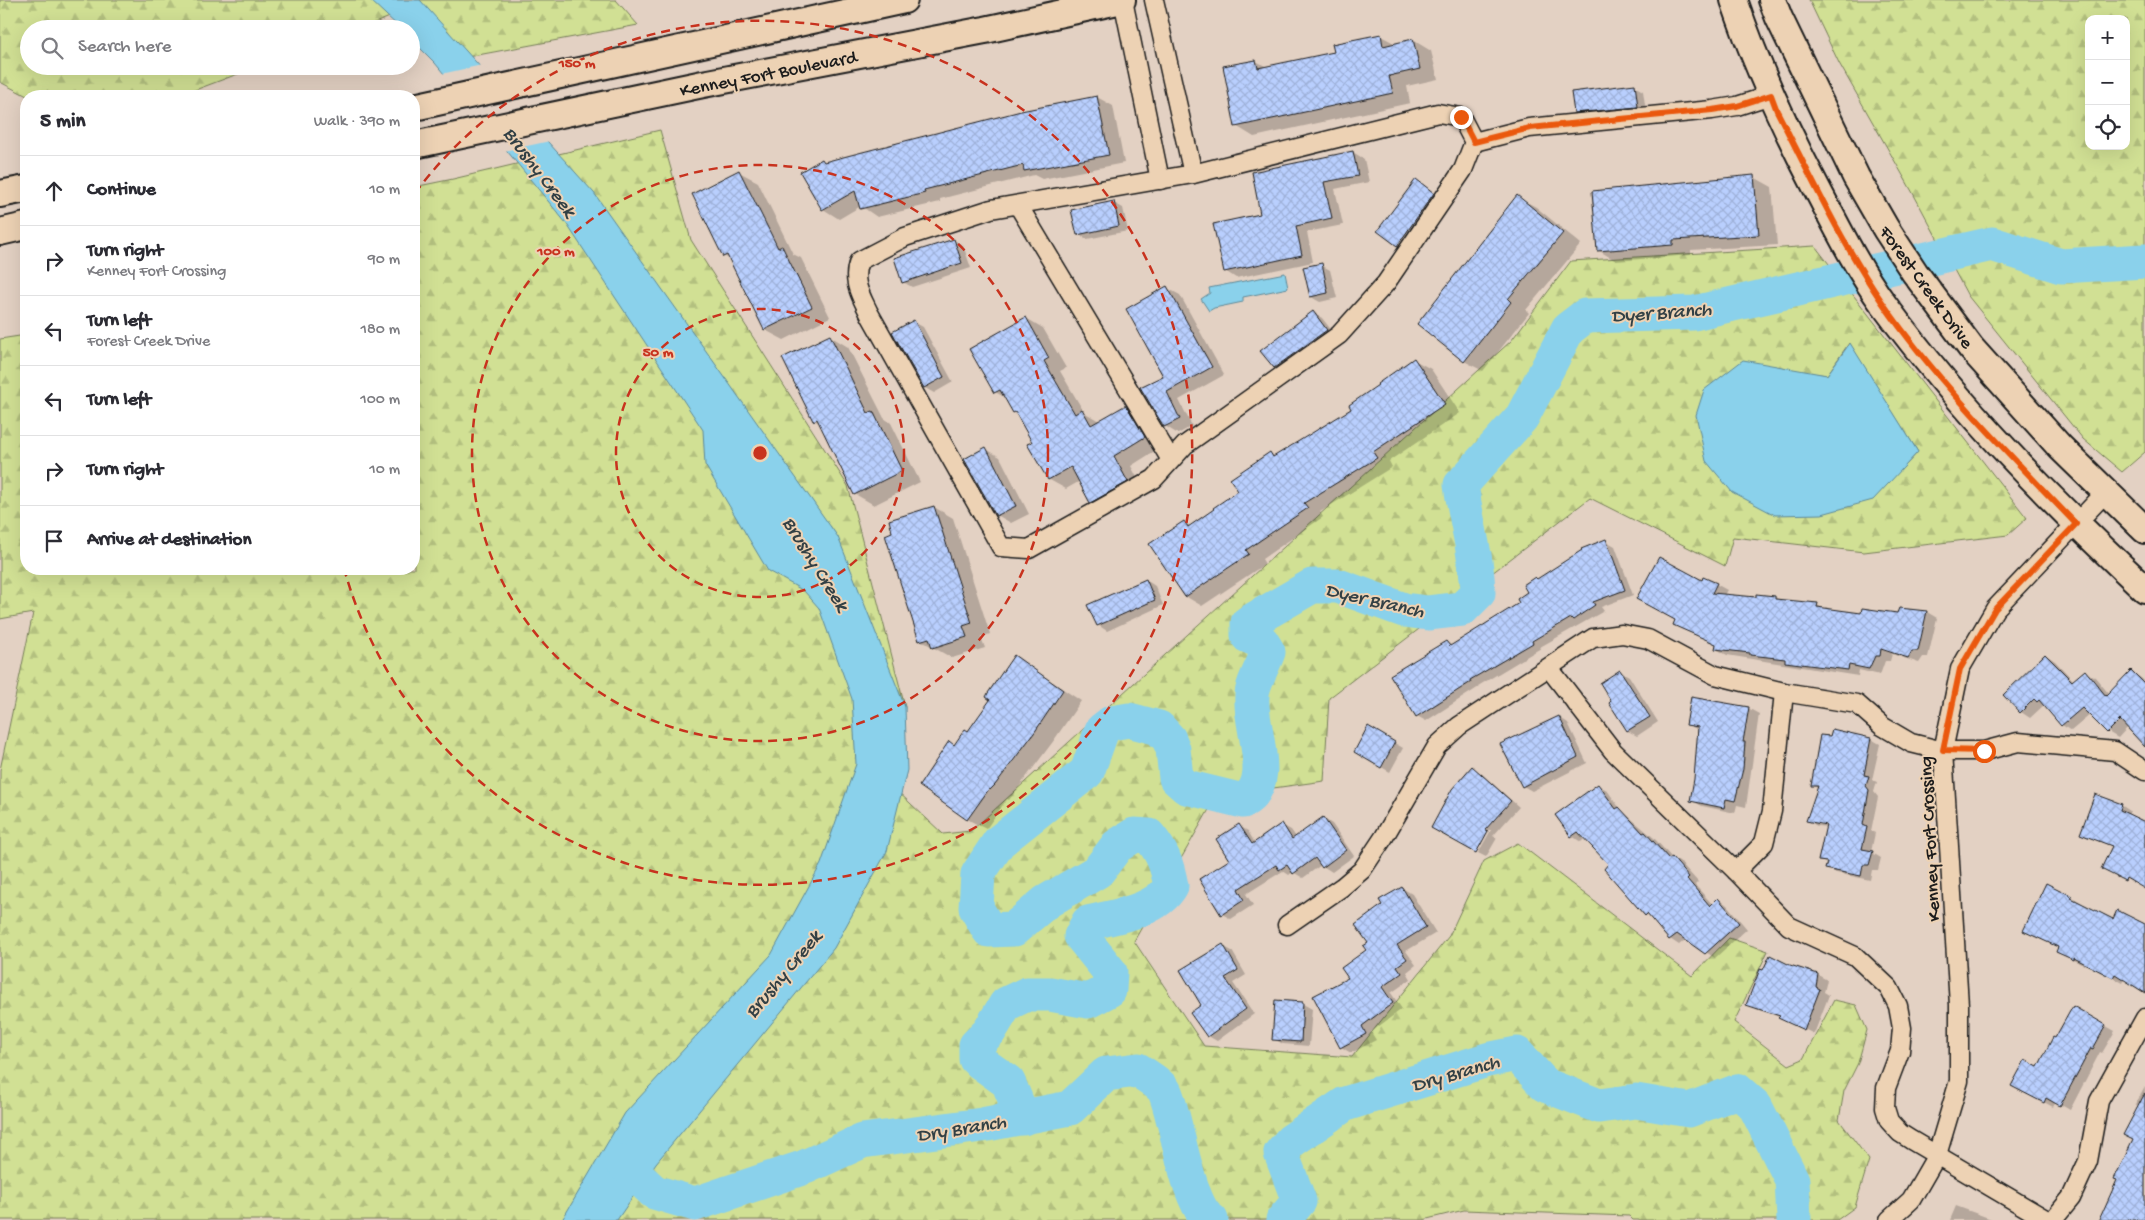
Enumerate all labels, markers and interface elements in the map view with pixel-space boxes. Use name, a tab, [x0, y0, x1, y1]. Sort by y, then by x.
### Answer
map controls	[2085, 15, 2130, 150]
button: +	[2085, 15, 2130, 60]
search box	[20, 20, 420, 75]
icon: search	[38, 34, 66, 62]
text: Search here	[78, 36, 172, 59]
street label: Kenney Fort Boulevard	[678, 47, 861, 104]
text: 150 m	[558, 55, 596, 73]
button: −	[2085, 60, 2130, 105]
button: locate	[2085, 105, 2130, 150]
route end	[1450, 106, 1473, 129]
text: 5 min	[40, 110, 85, 135]
text: Walk · 390 m	[314, 113, 400, 132]
water label: Brushy Creek	[497, 124, 581, 224]
icon: ahead	[40, 177, 68, 205]
text: Continue	[87, 179, 156, 202]
text: 10 m	[369, 181, 400, 200]
street label: Forest Creek Drive	[1872, 221, 1978, 354]
text: Turn right	[87, 240, 163, 263]
text: 100 m	[536, 243, 575, 261]
icon: right	[40, 247, 68, 275]
text: 90 m	[368, 251, 400, 270]
text: Kenney Fort Crossing	[87, 263, 226, 282]
water label: Dyer Branch	[1610, 299, 1712, 329]
text: Turn left	[87, 310, 151, 333]
icon: left	[40, 317, 68, 345]
text: 180 m	[361, 321, 400, 340]
text: Forest Creek Drive	[87, 333, 210, 352]
text: 50 m	[643, 344, 674, 362]
icon: left	[40, 387, 68, 415]
text: Turn left	[87, 389, 151, 412]
text: 100 m	[360, 391, 400, 410]
centre of rings	[751, 444, 769, 462]
icon: right	[40, 457, 68, 485]
text: Turn right	[87, 459, 163, 482]
text: 10 m	[369, 461, 400, 480]
water label: Brushy Creek	[776, 513, 853, 618]
icon: arrive	[40, 527, 68, 555]
text: Arrive at destination	[87, 529, 251, 552]
water label: Dyer Branch	[1323, 580, 1426, 625]
route start	[1973, 740, 1996, 763]
street label: Kenney Fort Crossing	[1916, 755, 1947, 922]
water label: Brushy Creek	[742, 925, 829, 1024]
water label: Dry Branch	[1409, 1052, 1503, 1099]
water label: Dry Branch	[915, 1112, 1008, 1149]

